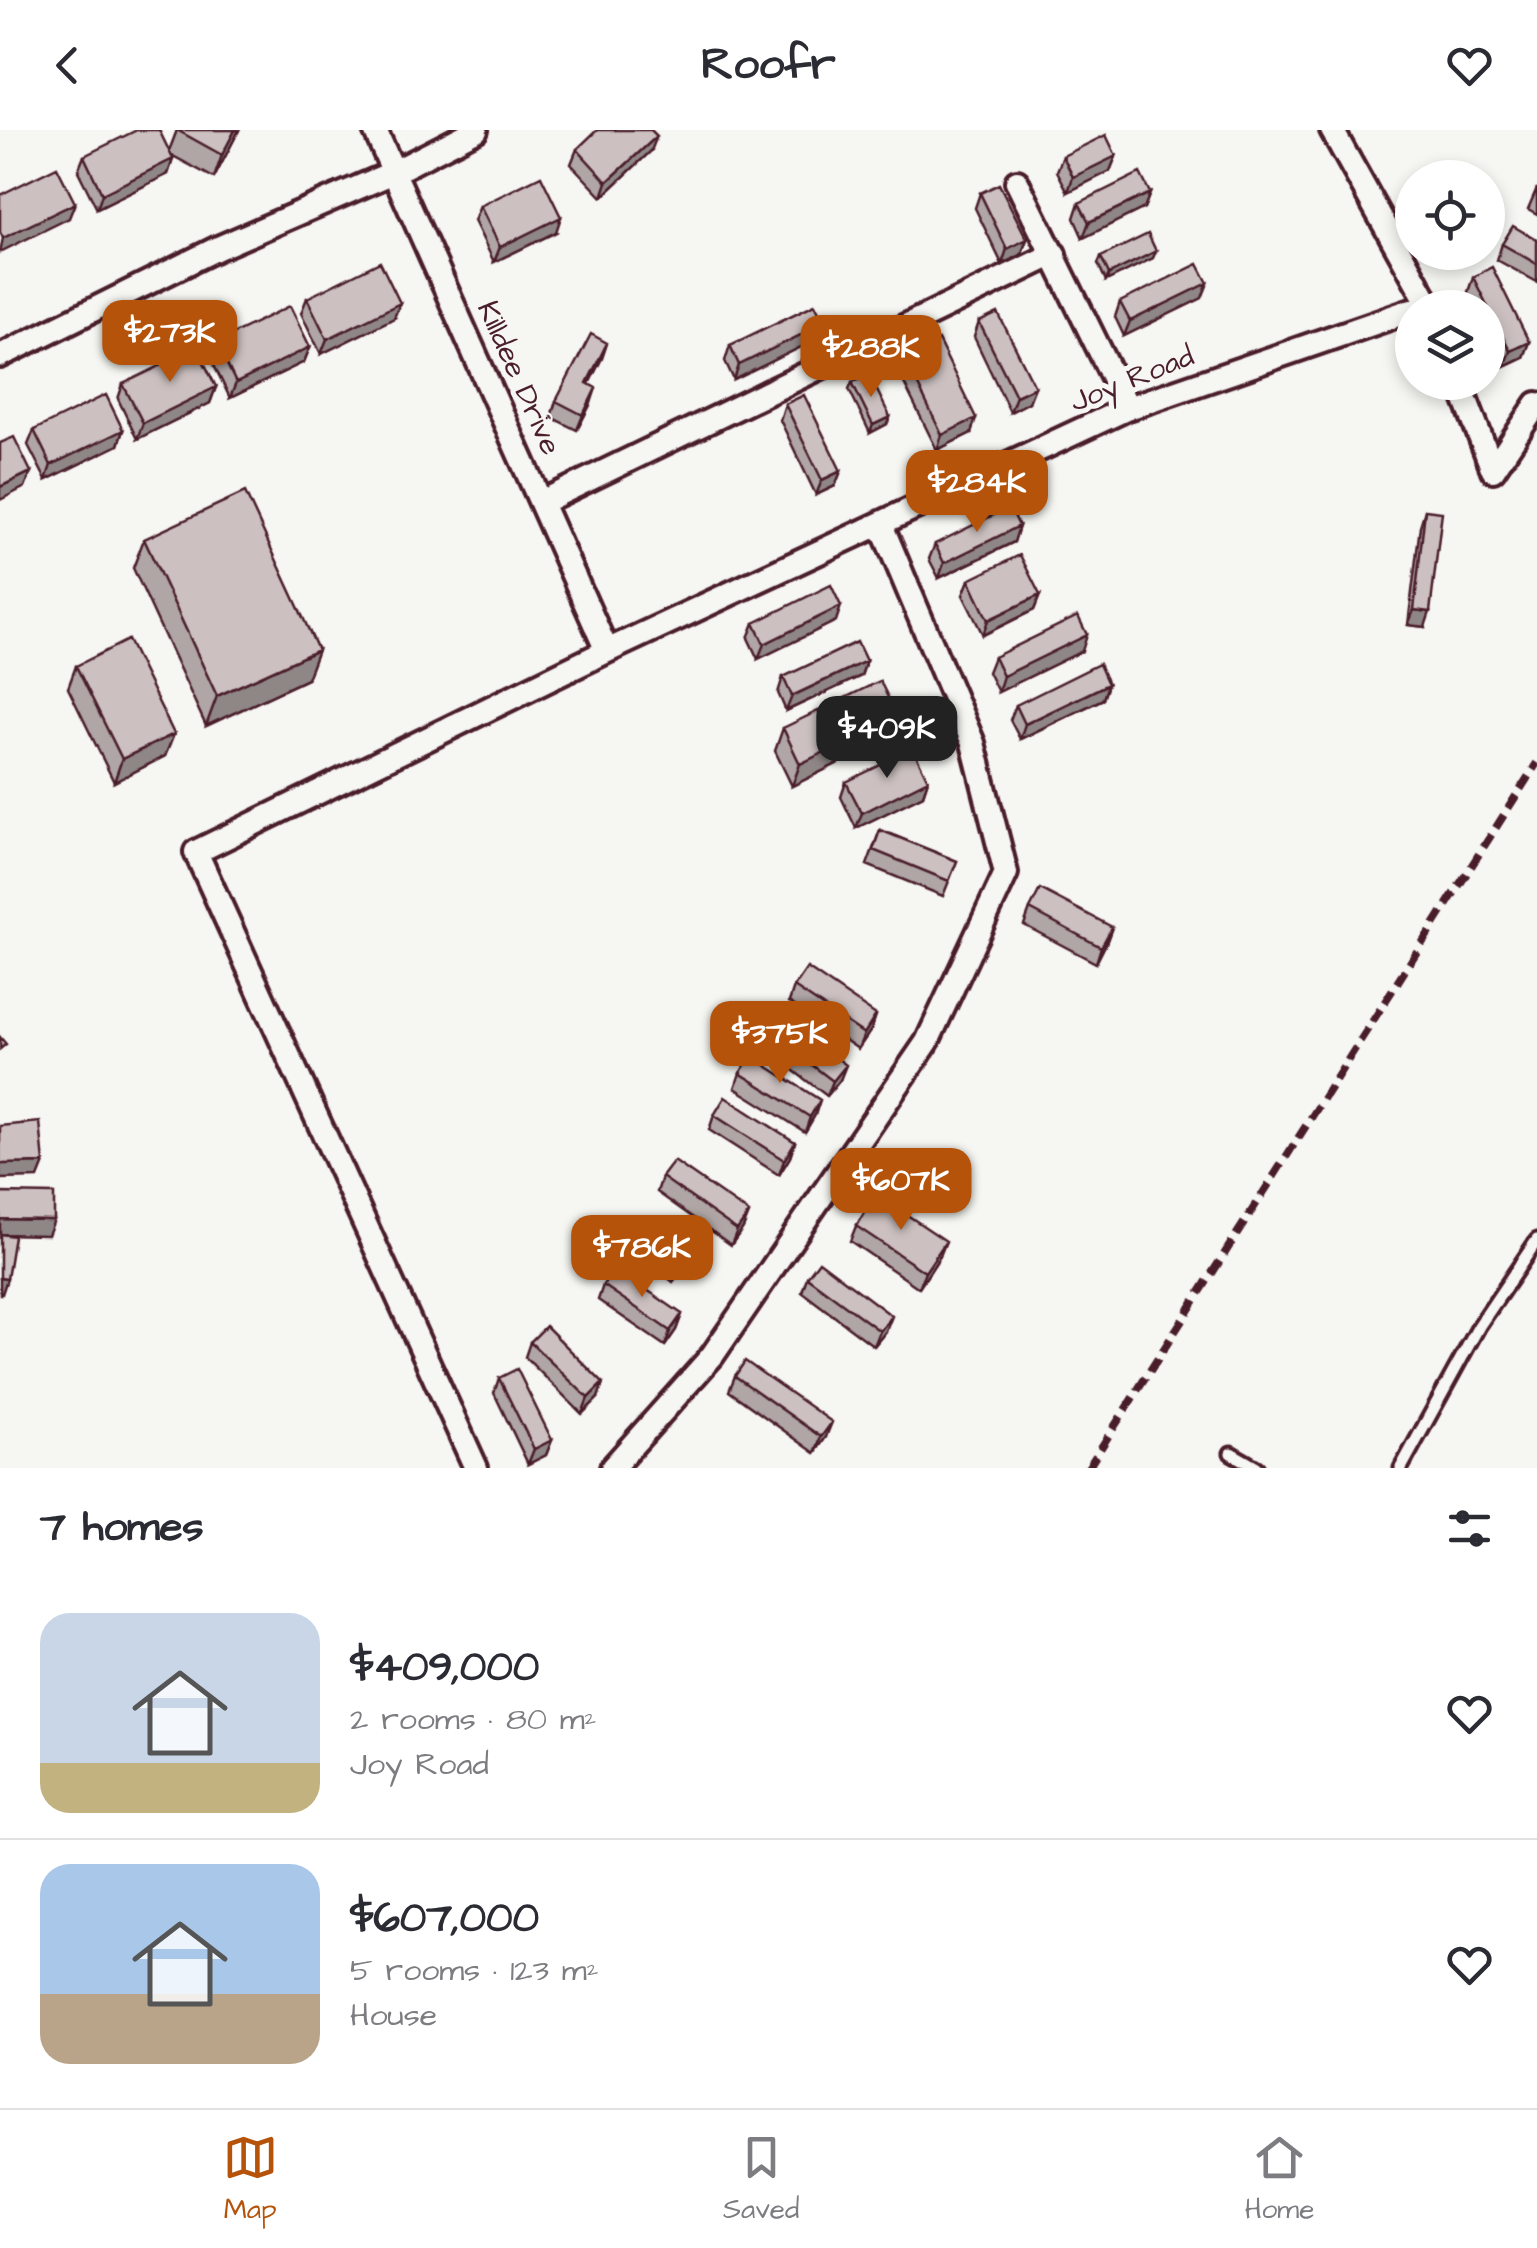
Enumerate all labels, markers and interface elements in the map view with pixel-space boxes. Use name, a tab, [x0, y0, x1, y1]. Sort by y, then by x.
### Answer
text: Roofr	[701, 34, 836, 96]
icon: back	[40, 38, 95, 93]
icon: heart	[1442, 38, 1497, 93]
map controls	[1395, 160, 1505, 400]
button: locate	[1395, 160, 1505, 270]
button: layers	[1395, 290, 1505, 400]
street label: Killdee Drive	[466, 294, 572, 462]
pin: $273K	[100, 300, 240, 385]
text: $273K	[124, 310, 216, 355]
pin: $288K	[801, 315, 941, 400]
text: $288K	[823, 325, 920, 370]
street label: Joy Road	[1064, 335, 1201, 424]
pin: $284K	[907, 450, 1047, 535]
text: $284K	[928, 460, 1026, 505]
pin: $409K	[817, 696, 957, 781]
text: $409K	[838, 706, 936, 751]
pin: $375K	[710, 1001, 850, 1086]
text: $375K	[732, 1011, 828, 1056]
pin: $607K	[831, 1148, 971, 1233]
text: $607K	[852, 1158, 950, 1203]
pin: $786K	[572, 1215, 712, 1300]
text: $786K	[593, 1225, 691, 1270]
text: 7 homes	[40, 1499, 204, 1557]
icon: filters	[1442, 1501, 1497, 1556]
text: $409,000	[350, 1639, 539, 1697]
icon: home	[120, 1653, 240, 1773]
icon: heart	[1442, 1686, 1497, 1741]
text: 2 rooms · 80 m²	[350, 1697, 597, 1742]
text: Joy Road	[350, 1742, 489, 1787]
text: $607,000	[350, 1890, 539, 1948]
icon: home	[120, 1904, 240, 2024]
icon: heart	[1442, 1937, 1497, 1992]
text: 5 rooms · 123 m²	[350, 1948, 599, 1993]
text: House	[350, 1993, 437, 2038]
tab: Map	[223, 2130, 278, 2229]
tab: Saved	[723, 2130, 799, 2229]
tab: Home	[1245, 2130, 1314, 2229]

